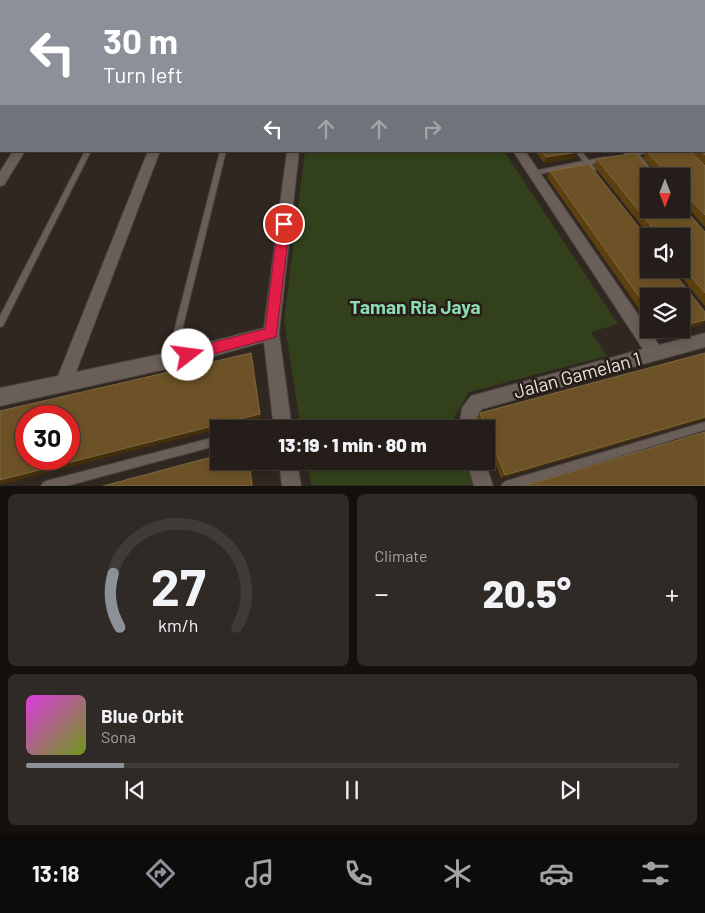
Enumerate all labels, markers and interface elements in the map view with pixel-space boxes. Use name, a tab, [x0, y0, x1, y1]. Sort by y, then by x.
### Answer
text: 30 m	[103, 19, 178, 61]
icon: left	[20, 20, 85, 85]
text: Turn left	[103, 61, 183, 87]
icon: left	[259, 115, 287, 143]
icon: ahead	[312, 115, 340, 143]
icon: ahead	[365, 115, 393, 143]
icon: right	[418, 115, 446, 143]
north arrow	[640, 168, 690, 218]
map controls	[640, 168, 690, 338]
pin	[263, 203, 305, 245]
icon: arrive	[270, 210, 298, 238]
button: sound	[640, 228, 690, 278]
button: layers	[640, 288, 690, 338]
district label: Taman Ria Jaya	[350, 295, 480, 318]
position arrow	[161, 328, 213, 380]
street label: Jalan Gamelan 1	[511, 347, 643, 403]
speed limit sign: 30	[15, 405, 80, 470]
text: 13:19 · 1 min · 80 m	[278, 433, 427, 456]
text: Climate	[375, 546, 427, 565]
text: 27	[151, 554, 206, 616]
text: 20.5°	[483, 570, 571, 616]
text: −	[375, 576, 389, 610]
text: +	[665, 576, 679, 610]
text: km/h	[158, 614, 198, 636]
text: Blue Orbit	[101, 704, 184, 727]
text: Sona	[101, 727, 136, 746]
icon: previous	[121, 776, 149, 804]
icon: pause	[338, 776, 366, 804]
icon: next	[556, 776, 584, 804]
icon: directions	[143, 856, 178, 891]
icon: music	[242, 856, 277, 891]
icon: phone	[341, 856, 376, 891]
icon: climate	[440, 856, 475, 891]
icon: car	[539, 856, 574, 891]
icon: filters	[638, 856, 673, 891]
text: 13:18	[32, 860, 79, 886]

